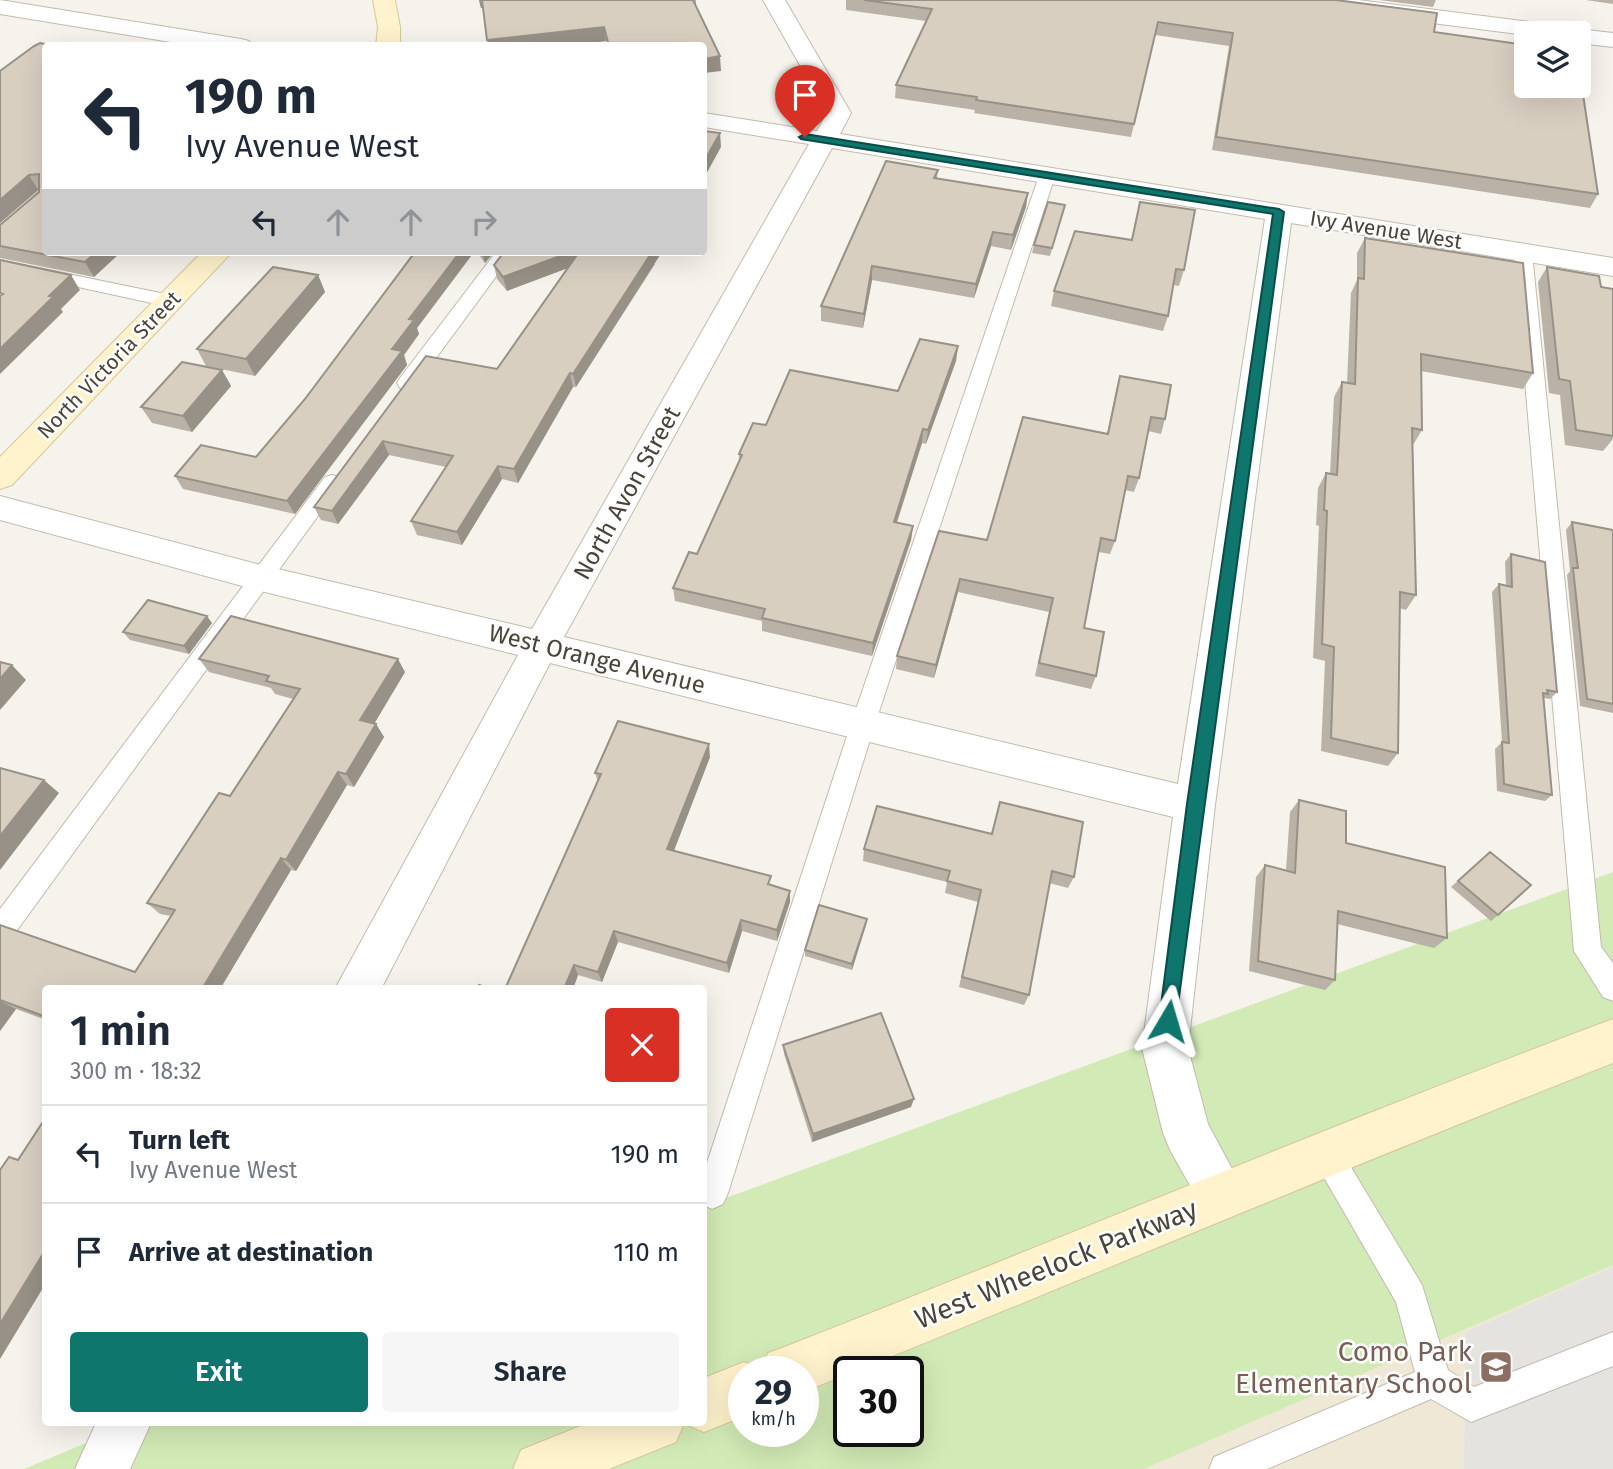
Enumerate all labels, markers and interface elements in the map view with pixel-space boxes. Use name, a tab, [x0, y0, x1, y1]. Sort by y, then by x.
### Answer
map controls	[1514, 21, 1591, 98]
button: layers	[1514, 21, 1591, 98]
pin	[775, 65, 835, 137]
text: 190 m	[185, 67, 317, 126]
icon: left	[70, 70, 161, 161]
icon: arrive	[786, 76, 824, 114]
text: Ivy Avenue West	[185, 127, 419, 165]
icon: left	[246, 203, 284, 241]
icon: ahead	[319, 203, 357, 241]
icon: ahead	[392, 203, 430, 241]
icon: right	[465, 203, 503, 241]
street label: Ivy Avenue West	[1308, 205, 1464, 255]
street label: North Victoria Street	[32, 285, 186, 444]
street label: North Avon Street	[568, 401, 686, 585]
street label: West Orange Avenue	[486, 619, 708, 699]
position arrow	[1131, 984, 1205, 1058]
text: 1 min	[70, 1006, 171, 1056]
button: close	[605, 1008, 679, 1082]
text: 300 m · 18:32	[70, 1057, 202, 1085]
text: Turn left	[129, 1125, 230, 1156]
icon: left	[70, 1135, 108, 1173]
text: 190 m	[610, 1139, 679, 1170]
text: Ivy Avenue West	[129, 1156, 297, 1184]
street label: West Wheelock Parkway	[910, 1192, 1202, 1336]
icon: arrive	[70, 1233, 108, 1271]
text: Arrive at destination	[129, 1237, 373, 1268]
text: 110 m	[613, 1237, 679, 1268]
button: Exit	[70, 1332, 368, 1412]
button: Share	[382, 1332, 679, 1412]
place label: Como Park Elementary School	[1235, 1335, 1473, 1400]
school or university icon: Como Park Elementary School	[1477, 1348, 1515, 1386]
speed limit sign: 30	[833, 1356, 924, 1447]
text: 29	[755, 1371, 792, 1413]
text: km/h	[751, 1408, 796, 1430]

